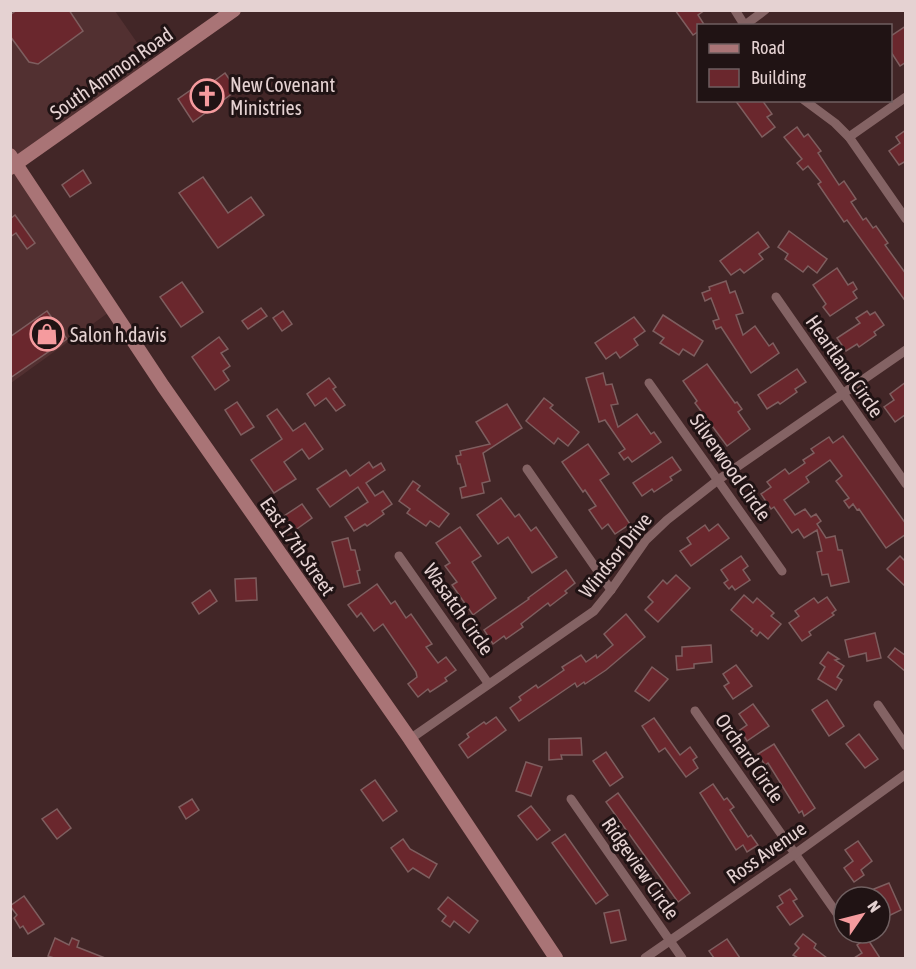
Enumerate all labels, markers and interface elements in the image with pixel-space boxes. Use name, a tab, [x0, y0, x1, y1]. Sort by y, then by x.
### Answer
street label: South Ammon Road	[45, 22, 177, 124]
legend	[697, 24, 892, 102]
text: Road	[751, 37, 785, 58]
text: Building	[751, 67, 806, 88]
place label: New Covenant Ministries	[230, 73, 335, 119]
church icon: New Covenant Ministries	[189, 78, 225, 114]
street label: Heartland Circle	[801, 311, 889, 421]
shop icon: Salon h.davis	[29, 316, 65, 352]
place label: Salon h.davis	[70, 323, 167, 346]
street label: Silverwood Circle	[686, 409, 776, 525]
street label: East 17th Street	[256, 493, 340, 600]
street label: Windsor Drive	[574, 508, 656, 602]
street label: Wasatch Circle	[419, 559, 499, 659]
street label: Orchard Circle	[711, 709, 789, 807]
street label: Ridgeview Circle	[598, 813, 684, 923]
street label: Ross Avenue	[722, 816, 810, 888]
north arrow	[832, 885, 892, 945]
text: N	[864, 897, 884, 915]

